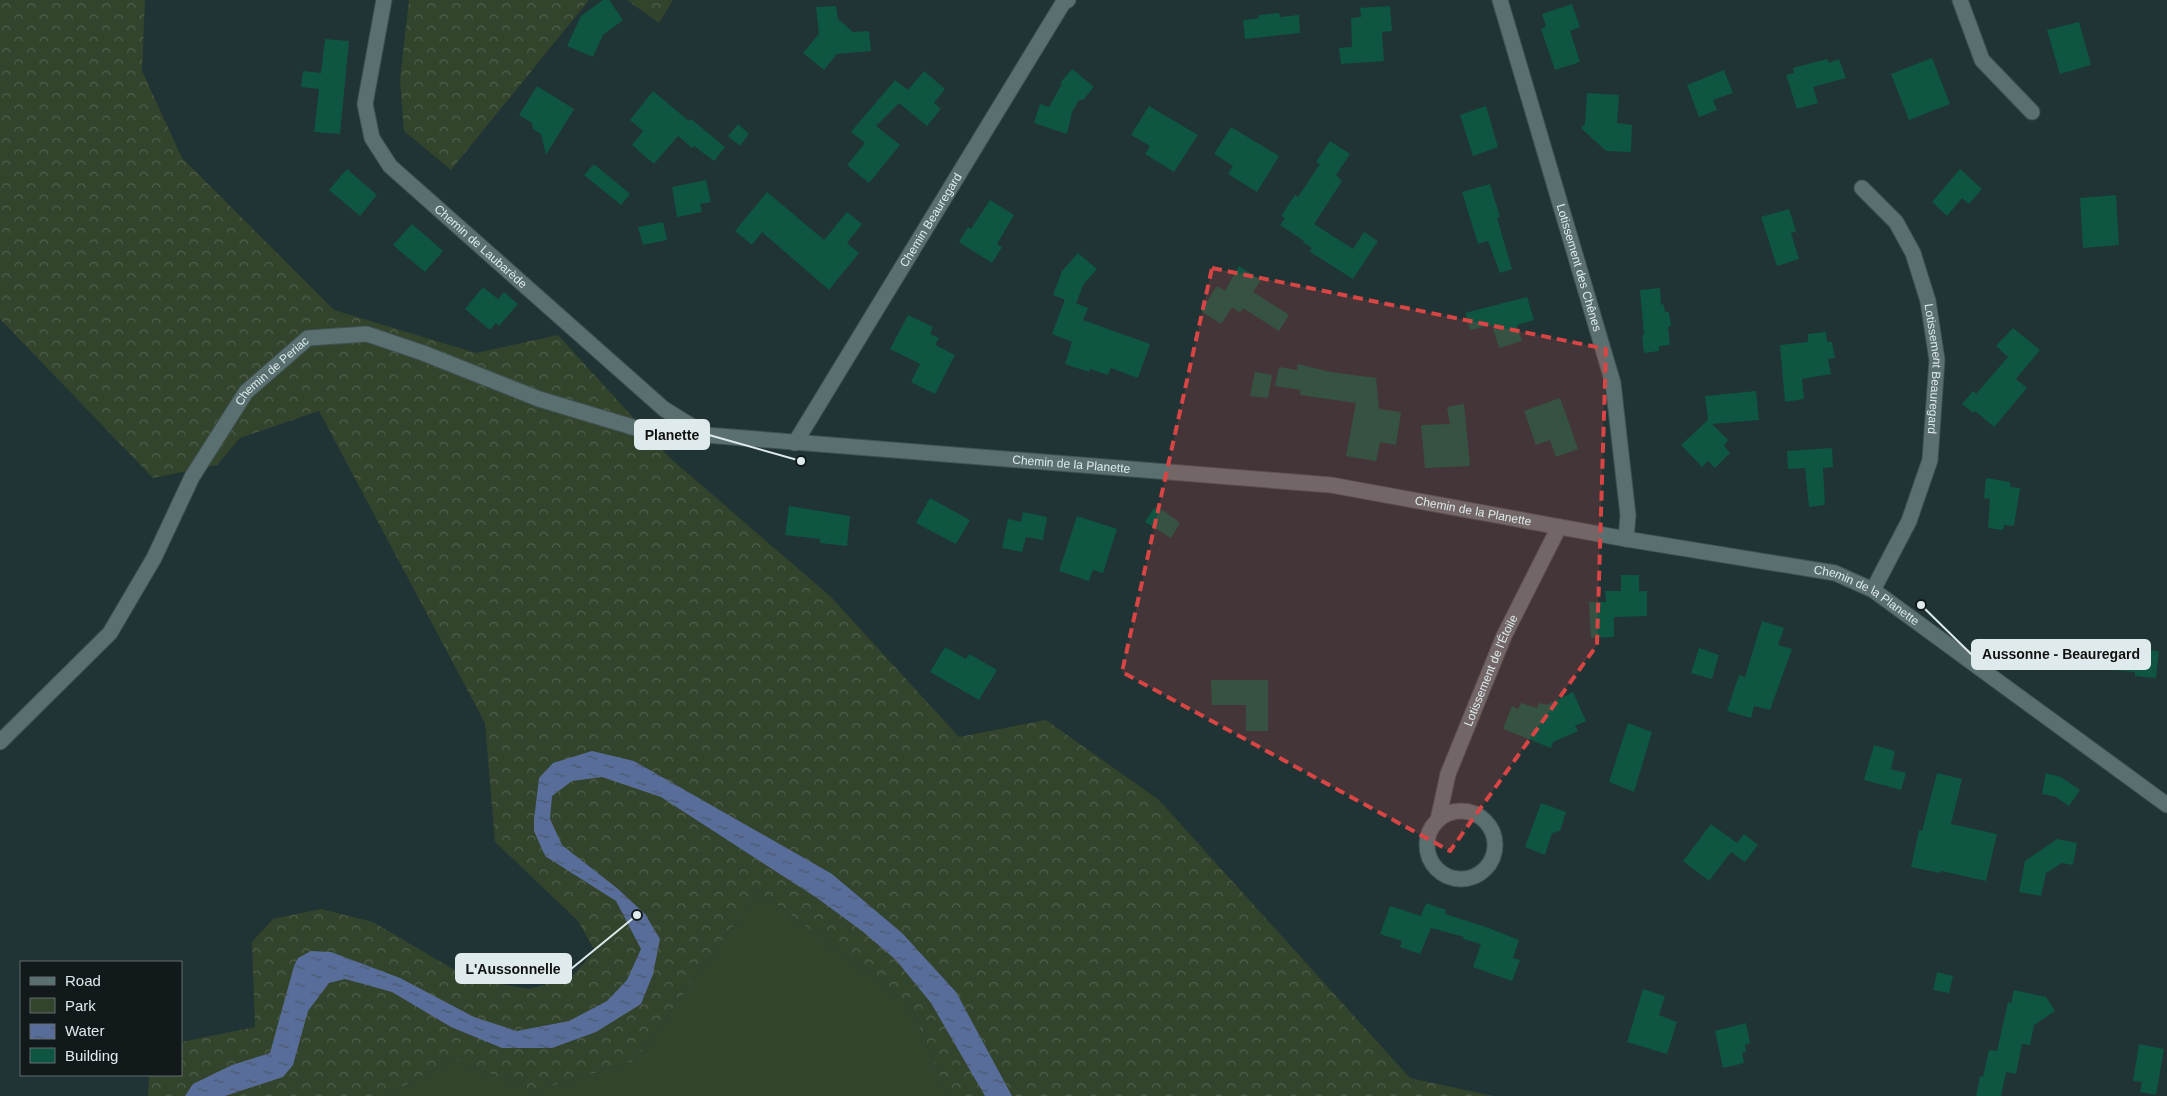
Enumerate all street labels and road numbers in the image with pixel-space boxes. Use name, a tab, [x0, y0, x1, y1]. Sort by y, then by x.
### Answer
street label: Chemin Beauregard	[897, 171, 965, 270]
street label: Chemin de Laubarède	[432, 202, 530, 291]
street label: Lotissement des Chênes	[1554, 202, 1604, 333]
street label: Lotissement Beauregard	[1922, 303, 1944, 434]
street label: Chemin de Periac	[232, 334, 312, 408]
street label: Chemin de la Planette	[1012, 453, 1131, 476]
street label: Chemin de la Planette	[1414, 493, 1533, 529]
street label: Chemin de la Planette	[1813, 563, 1922, 628]
street label: Lotissement de l'Étoile	[1461, 612, 1521, 728]

